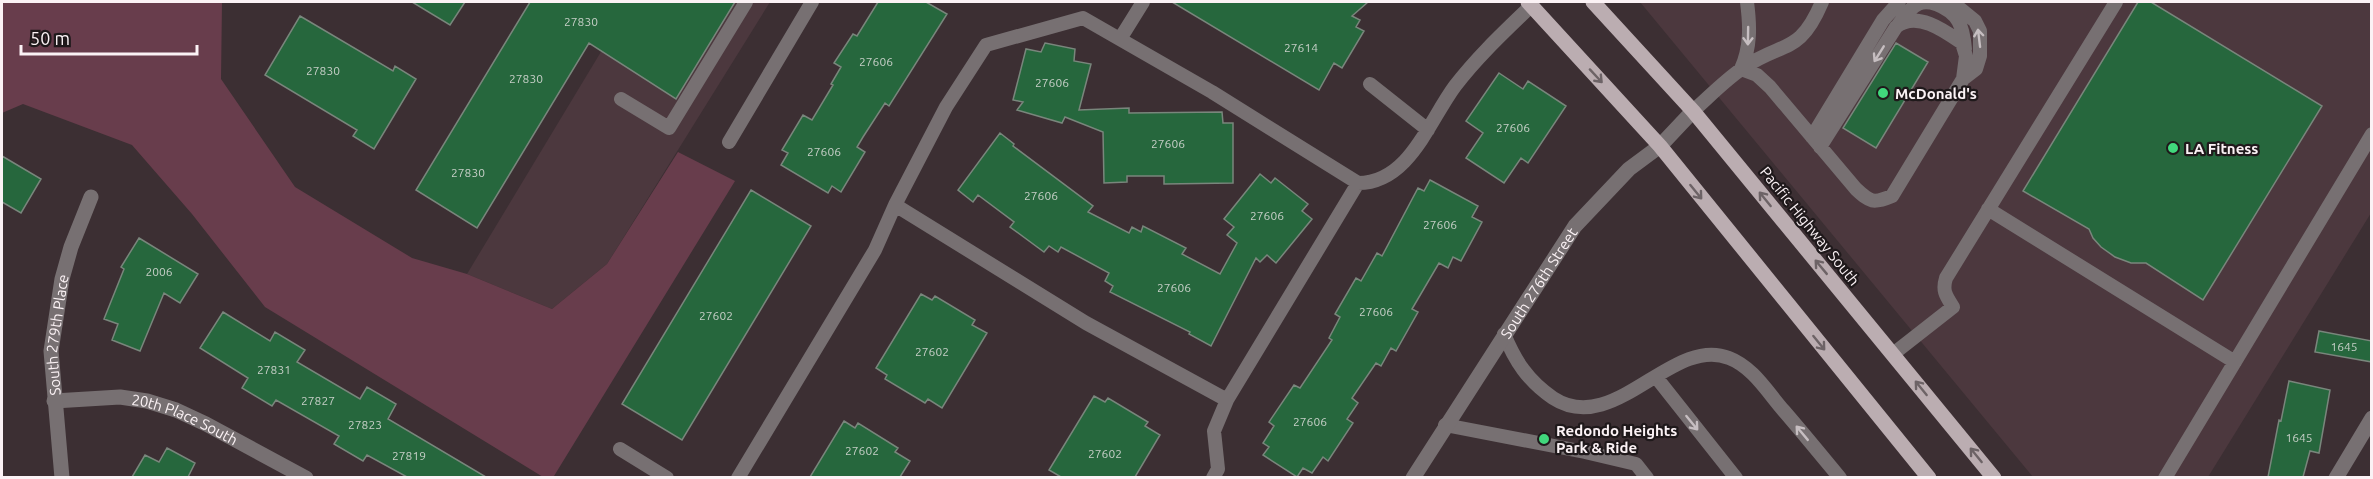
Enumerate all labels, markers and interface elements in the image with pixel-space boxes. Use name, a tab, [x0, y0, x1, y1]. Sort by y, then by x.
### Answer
house number: 27830	[564, 15, 598, 28]
scale bar	[21, 18, 196, 56]
one-way arrow	[1743, 25, 1754, 45]
text: 50 m	[30, 28, 70, 48]
one-way arrow	[1973, 29, 1984, 48]
house number: 27614	[1284, 41, 1318, 54]
one-way arrow	[1873, 45, 1885, 62]
house number: 27606	[859, 55, 893, 68]
house number: 27830	[306, 64, 340, 77]
one-way arrow	[1589, 68, 1603, 83]
house number: 27830	[509, 72, 543, 85]
house number: 27606	[1035, 76, 1069, 89]
place label: McDonald's	[1895, 85, 1977, 102]
marker: McDonald's	[1876, 86, 1890, 100]
house number: 27606	[1496, 121, 1530, 134]
house number: 27606	[1151, 137, 1185, 150]
place label: LA Fitness	[2185, 140, 2258, 157]
marker: LA Fitness	[2166, 141, 2180, 155]
house number: 27606	[807, 145, 841, 158]
street label: Pacific Highway South	[1757, 163, 1863, 289]
house number: 27830	[451, 166, 485, 179]
one-way arrow	[1689, 184, 1703, 199]
house number: 27606	[1024, 189, 1058, 202]
one-way arrow	[1759, 191, 1772, 207]
house number: 27606	[1250, 209, 1284, 222]
house number: 27606	[1423, 218, 1457, 231]
street label: South 276th Street	[1497, 224, 1580, 341]
one-way arrow	[1814, 260, 1828, 275]
house number: 2006	[145, 265, 173, 278]
street label: South 279th Place	[42, 272, 72, 396]
house number: 27606	[1157, 281, 1191, 294]
house number: 27606	[1359, 305, 1393, 318]
house number: 27602	[699, 309, 733, 322]
one-way arrow	[1813, 335, 1826, 351]
house number: 1645	[2330, 340, 2358, 353]
house number: 27602	[915, 345, 949, 358]
house number: 27831	[257, 363, 291, 376]
one-way arrow	[1914, 380, 1927, 396]
street label: 20th Place South	[131, 390, 241, 448]
house number: 27827	[301, 394, 335, 407]
house number: 27606	[1293, 415, 1327, 428]
one-way arrow	[1686, 415, 1699, 431]
house number: 27823	[348, 418, 382, 431]
place label: Redondo Heights Park & Ride	[1556, 422, 1677, 456]
one-way arrow	[1795, 426, 1809, 441]
house number: 1645	[2285, 431, 2313, 444]
marker: Redondo Heights Park & Ride	[1537, 432, 1551, 446]
house number: 27602	[845, 444, 879, 457]
house number: 27602	[1088, 447, 1122, 460]
one-way arrow	[1970, 448, 1983, 464]
house number: 27819	[392, 449, 426, 462]

